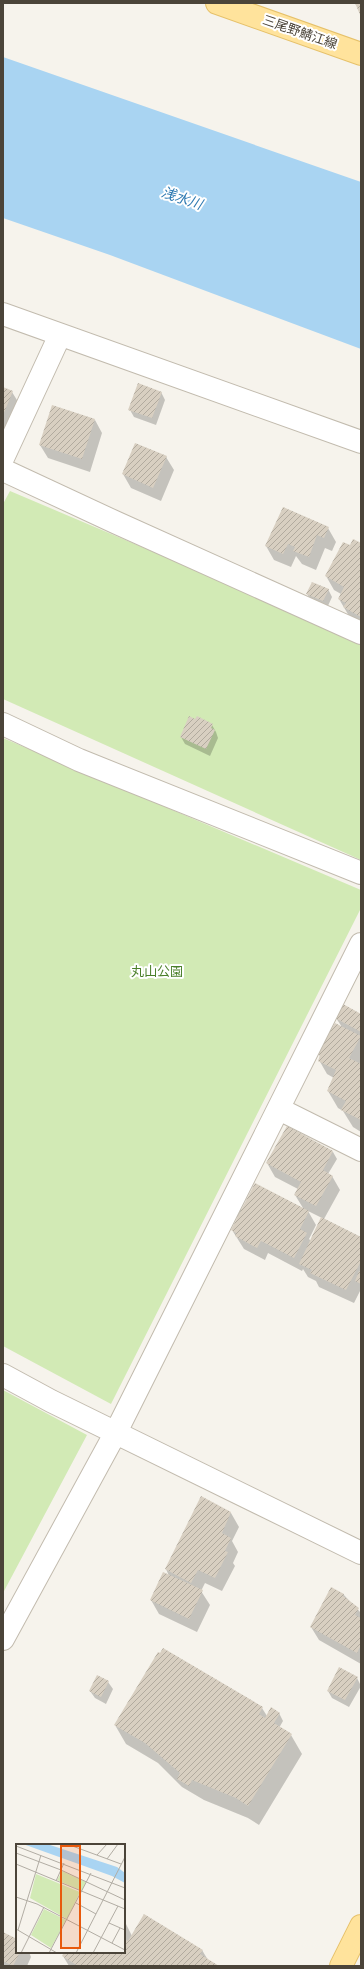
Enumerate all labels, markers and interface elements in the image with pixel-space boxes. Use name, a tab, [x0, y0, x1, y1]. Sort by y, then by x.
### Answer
street label: 三尾野鯖江線	[260, 11, 340, 53]
water label: 浅水川	[159, 183, 207, 214]
park label: 丸山公園	[131, 963, 183, 980]
inset map	[16, 1844, 125, 1953]

